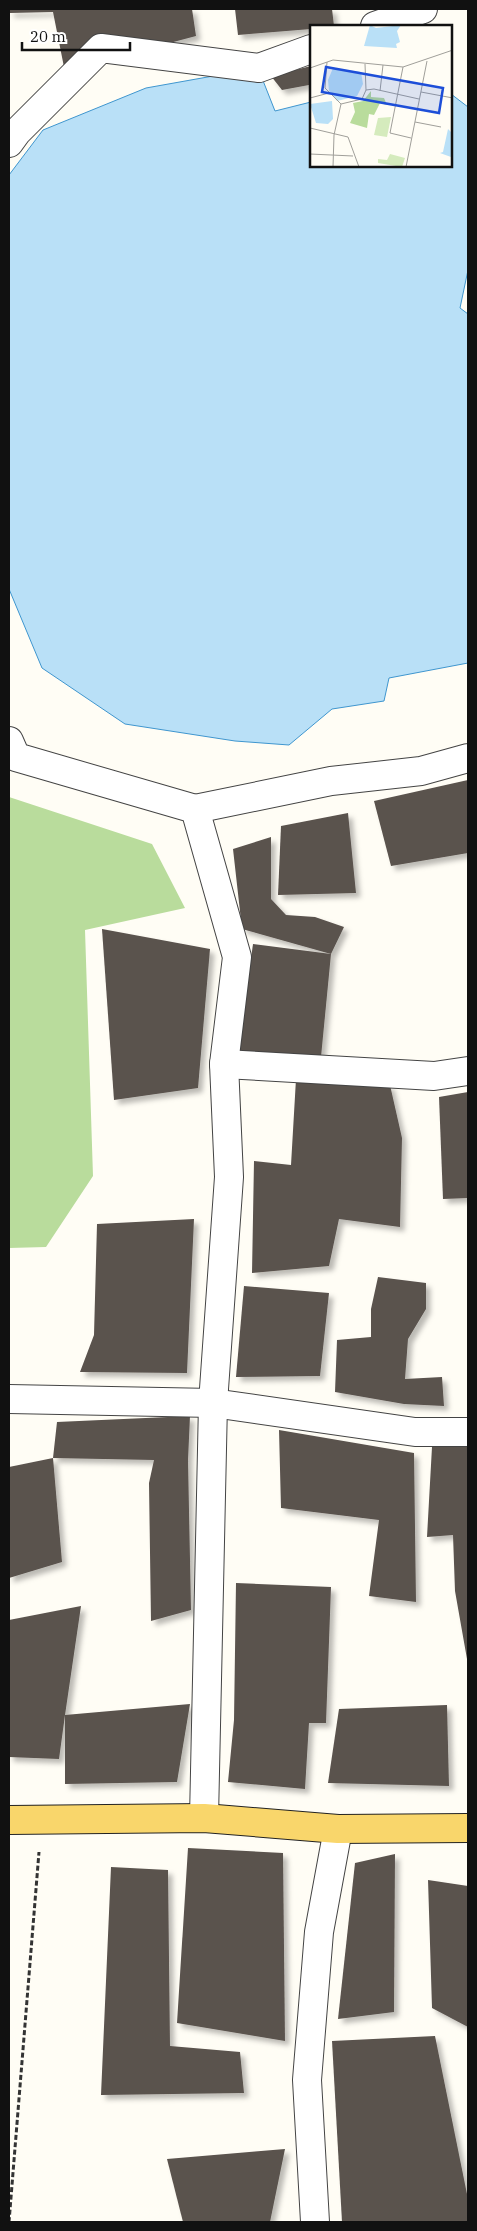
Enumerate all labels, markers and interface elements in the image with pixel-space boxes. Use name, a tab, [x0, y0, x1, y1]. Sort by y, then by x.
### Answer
scale bar	[22, 20, 130, 52]
inset map	[310, 25, 452, 168]
text: 20 m	[30, 27, 66, 46]

